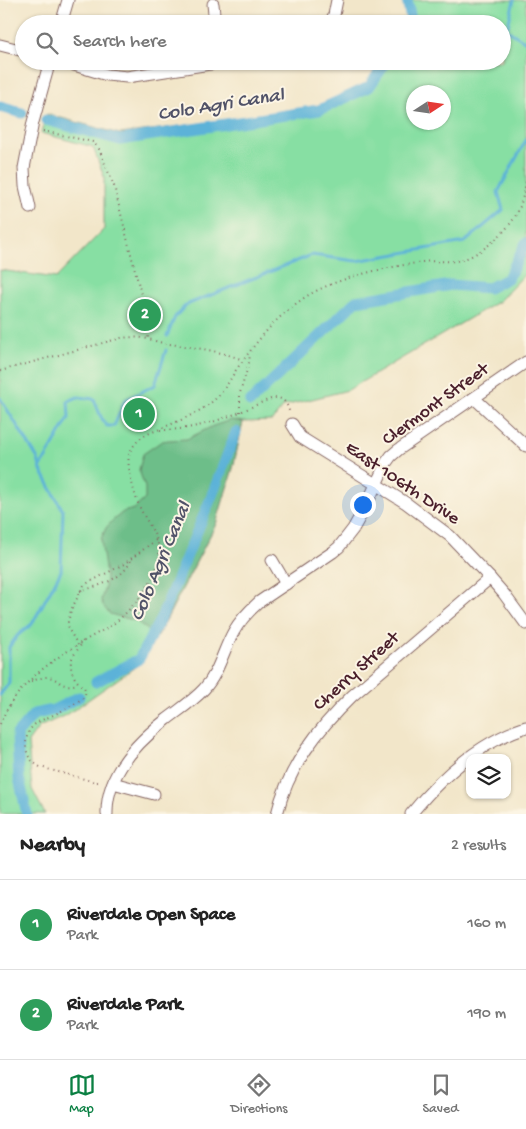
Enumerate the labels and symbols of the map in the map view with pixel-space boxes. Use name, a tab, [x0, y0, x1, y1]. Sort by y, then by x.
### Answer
water label: Colo Agri Canal	[156, 84, 287, 127]
north arrow	[406, 85, 451, 130]
pin: 2	[129, 296, 161, 334]
street label: Clermont Street	[378, 357, 496, 451]
pin: 1	[123, 395, 155, 433]
street label: East 106th Drive	[340, 437, 464, 531]
your location	[350, 492, 376, 518]
water label: Colo Agri Canal	[127, 498, 198, 625]
street label: Cherry Street	[309, 626, 407, 717]

